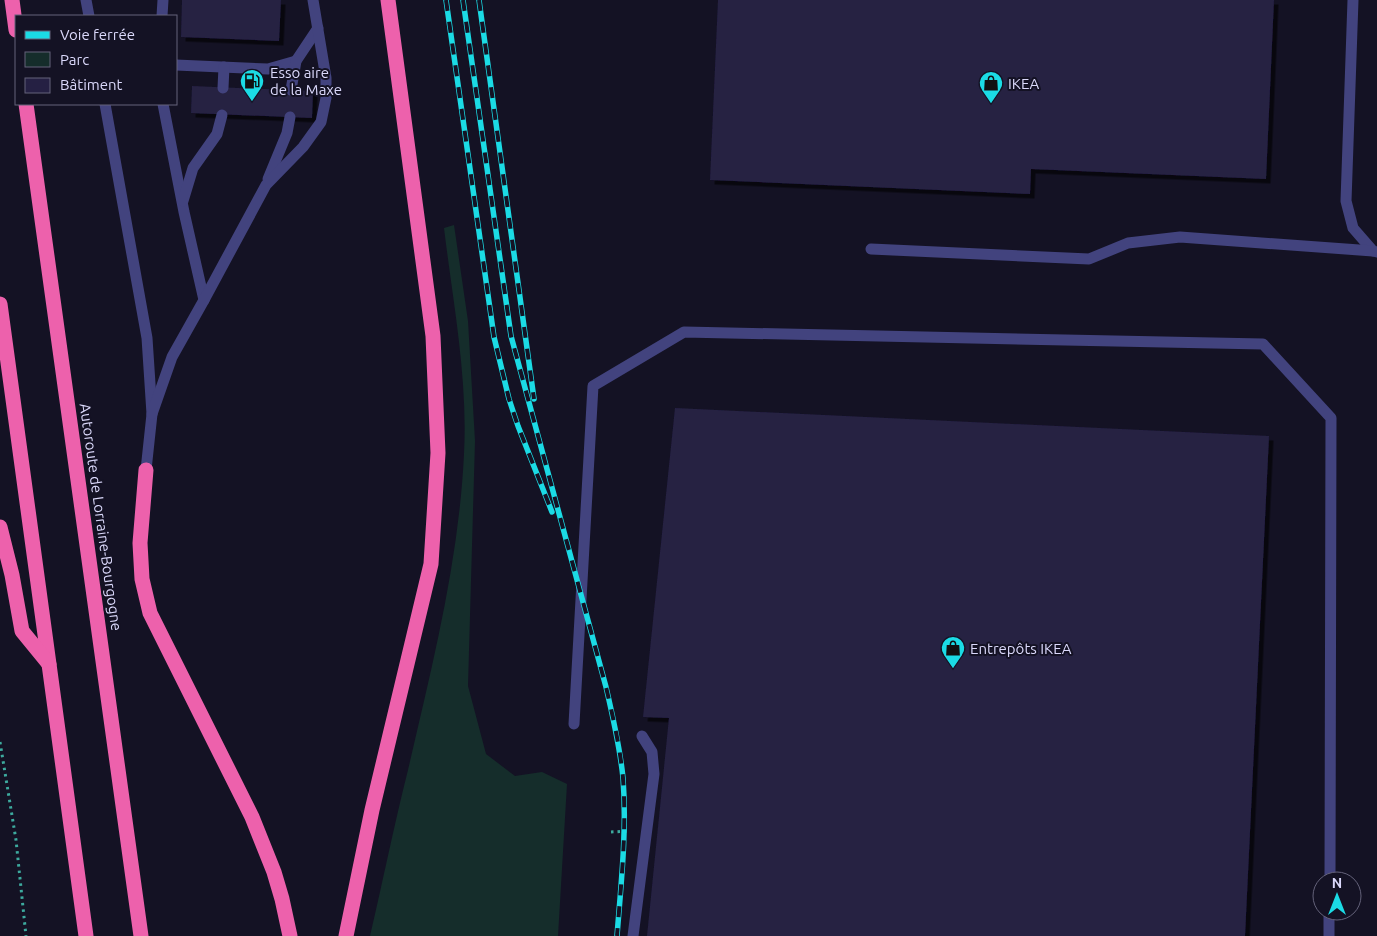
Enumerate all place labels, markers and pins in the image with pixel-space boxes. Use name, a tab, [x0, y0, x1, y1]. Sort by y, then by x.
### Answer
place label: Esso aire de la Maxe	[270, 64, 342, 98]
fuel station icon: Esso aire de la Maxe	[239, 68, 265, 102]
shop icon: IKEA	[978, 70, 1004, 104]
place label: IKEA	[1008, 75, 1040, 92]
shop icon: Entrepôts IKEA	[940, 635, 966, 669]
place label: Entrepôts IKEA	[970, 640, 1072, 657]

